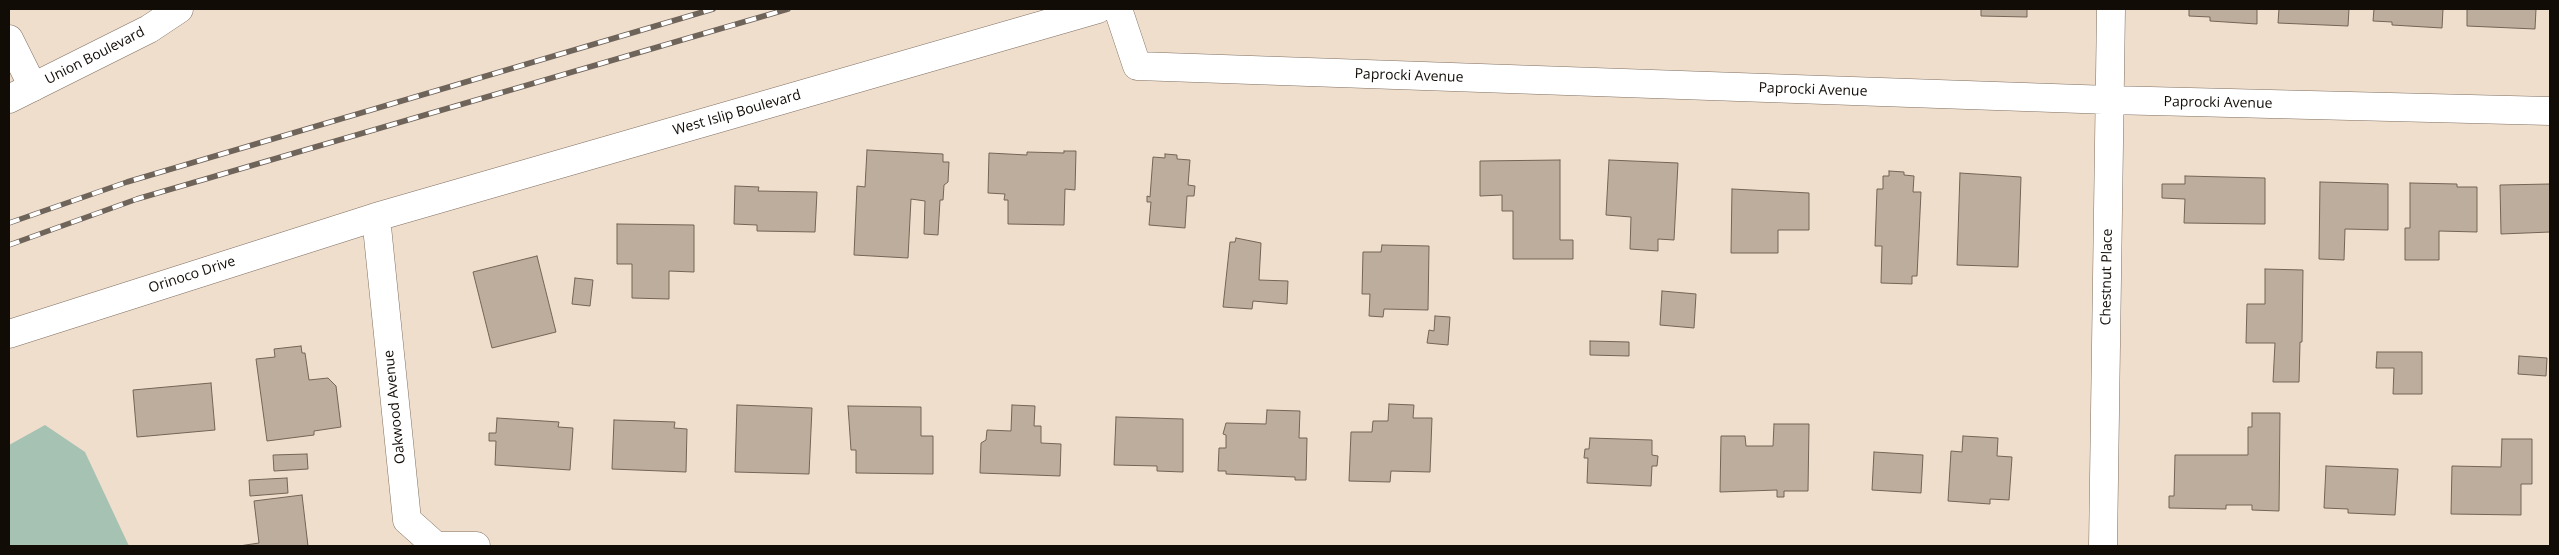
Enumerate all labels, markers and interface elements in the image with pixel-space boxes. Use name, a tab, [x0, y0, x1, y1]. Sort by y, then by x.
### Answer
street label: Union Boulevard	[42, 24, 148, 88]
street label: Paprocki Avenue	[1354, 66, 1464, 86]
street label: Paprocki Avenue	[1758, 80, 1868, 100]
street label: West Islip Boulevard	[671, 87, 803, 139]
street label: Paprocki Avenue	[2163, 94, 2273, 112]
street label: Chestnut Place	[2098, 228, 2116, 326]
street label: Orinoco Drive	[147, 253, 237, 297]
street label: Oakwood Avenue	[381, 349, 409, 465]

